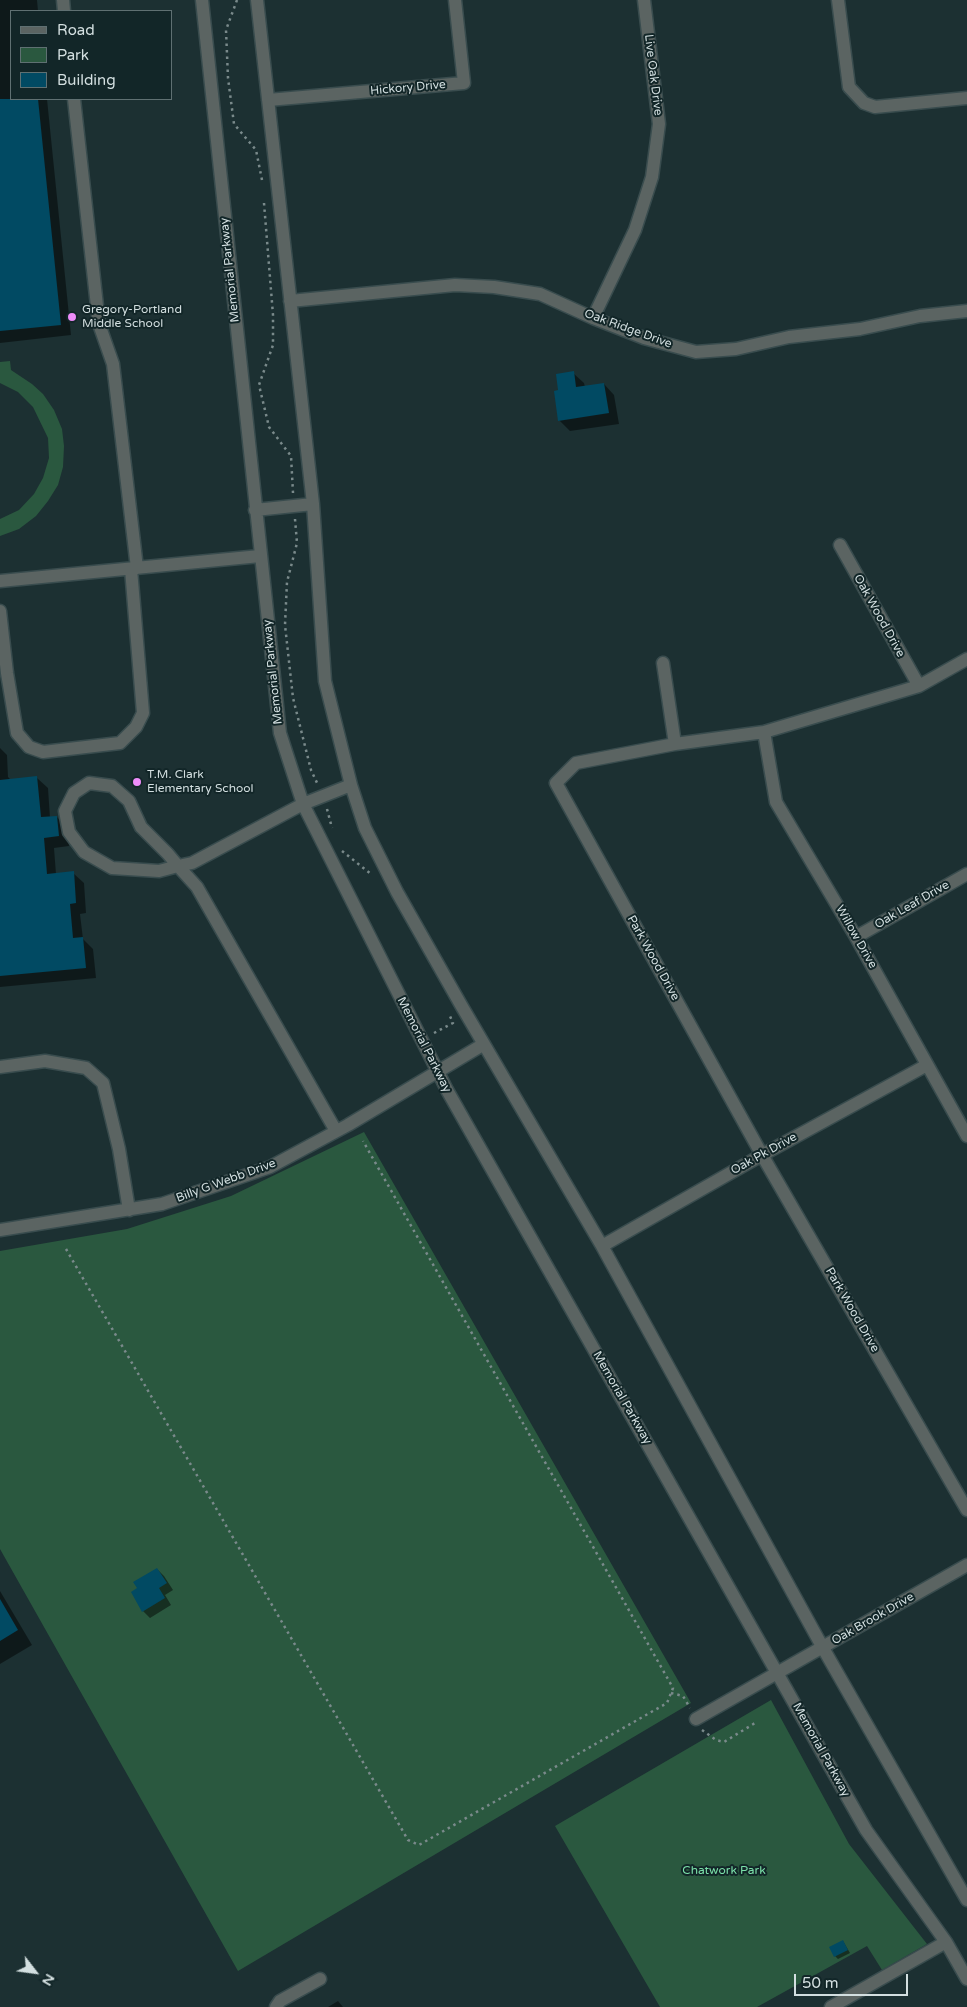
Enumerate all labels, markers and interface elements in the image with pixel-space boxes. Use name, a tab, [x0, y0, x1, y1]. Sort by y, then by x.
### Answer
legend	[10, 10, 172, 100]
text: Road	[57, 21, 95, 39]
street label: Live Oak Drive	[641, 34, 665, 116]
text: Park	[57, 46, 89, 64]
text: Building	[57, 71, 116, 89]
street label: Hickory Drive	[370, 78, 446, 98]
street label: Memorial Parkway	[217, 217, 243, 323]
place label: Gregory-Portland Middle School	[82, 303, 182, 331]
street label: Oak Ridge Drive	[582, 306, 674, 352]
marker: Gregory-Portland Middle School	[66, 311, 78, 323]
street label: Oak Wood Drive	[850, 572, 908, 660]
street label: Memorial Parkway	[260, 619, 286, 725]
place label: T.M. Clark Elementary School	[147, 768, 254, 796]
marker: T.M. Clark Elementary School	[131, 776, 143, 788]
street label: Oak Leaf Drive	[872, 878, 952, 932]
street label: Willow Drive	[832, 903, 880, 971]
street label: Park Wood Drive	[624, 913, 682, 1003]
street label: Memorial Parkway	[394, 995, 454, 1095]
street label: Oak Pk Drive	[728, 1130, 800, 1178]
street label: Billy G Webb Drive	[174, 1156, 278, 1206]
street label: Park Wood Drive	[822, 1265, 882, 1355]
street label: Memorial Parkway	[589, 1349, 655, 1447]
street label: Oak Brook Drive	[829, 1590, 917, 1648]
street label: Memorial Parkway	[789, 1701, 853, 1799]
park label: Chatwork Park	[682, 1864, 766, 1878]
north arrow	[10, 1947, 60, 1997]
scale bar	[797, 1964, 911, 1996]
text: N	[38, 1971, 59, 1989]
text: 50 m	[802, 1974, 839, 1992]

